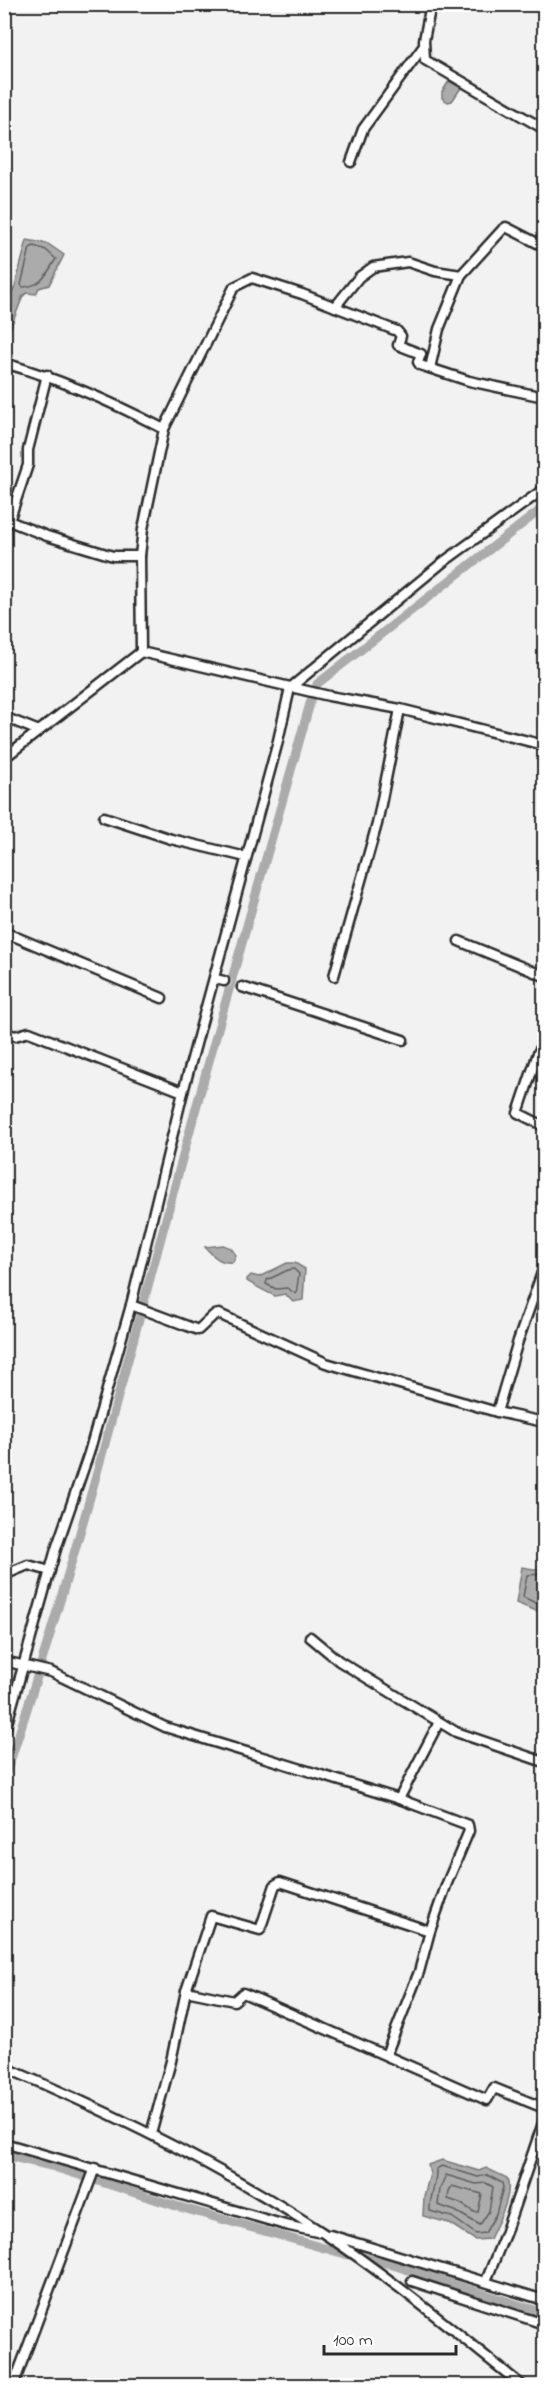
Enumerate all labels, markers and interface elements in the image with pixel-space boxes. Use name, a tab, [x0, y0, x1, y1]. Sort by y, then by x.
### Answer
scale bar	[324, 2318, 456, 2356]
text: 100 m	[333, 2328, 373, 2354]

